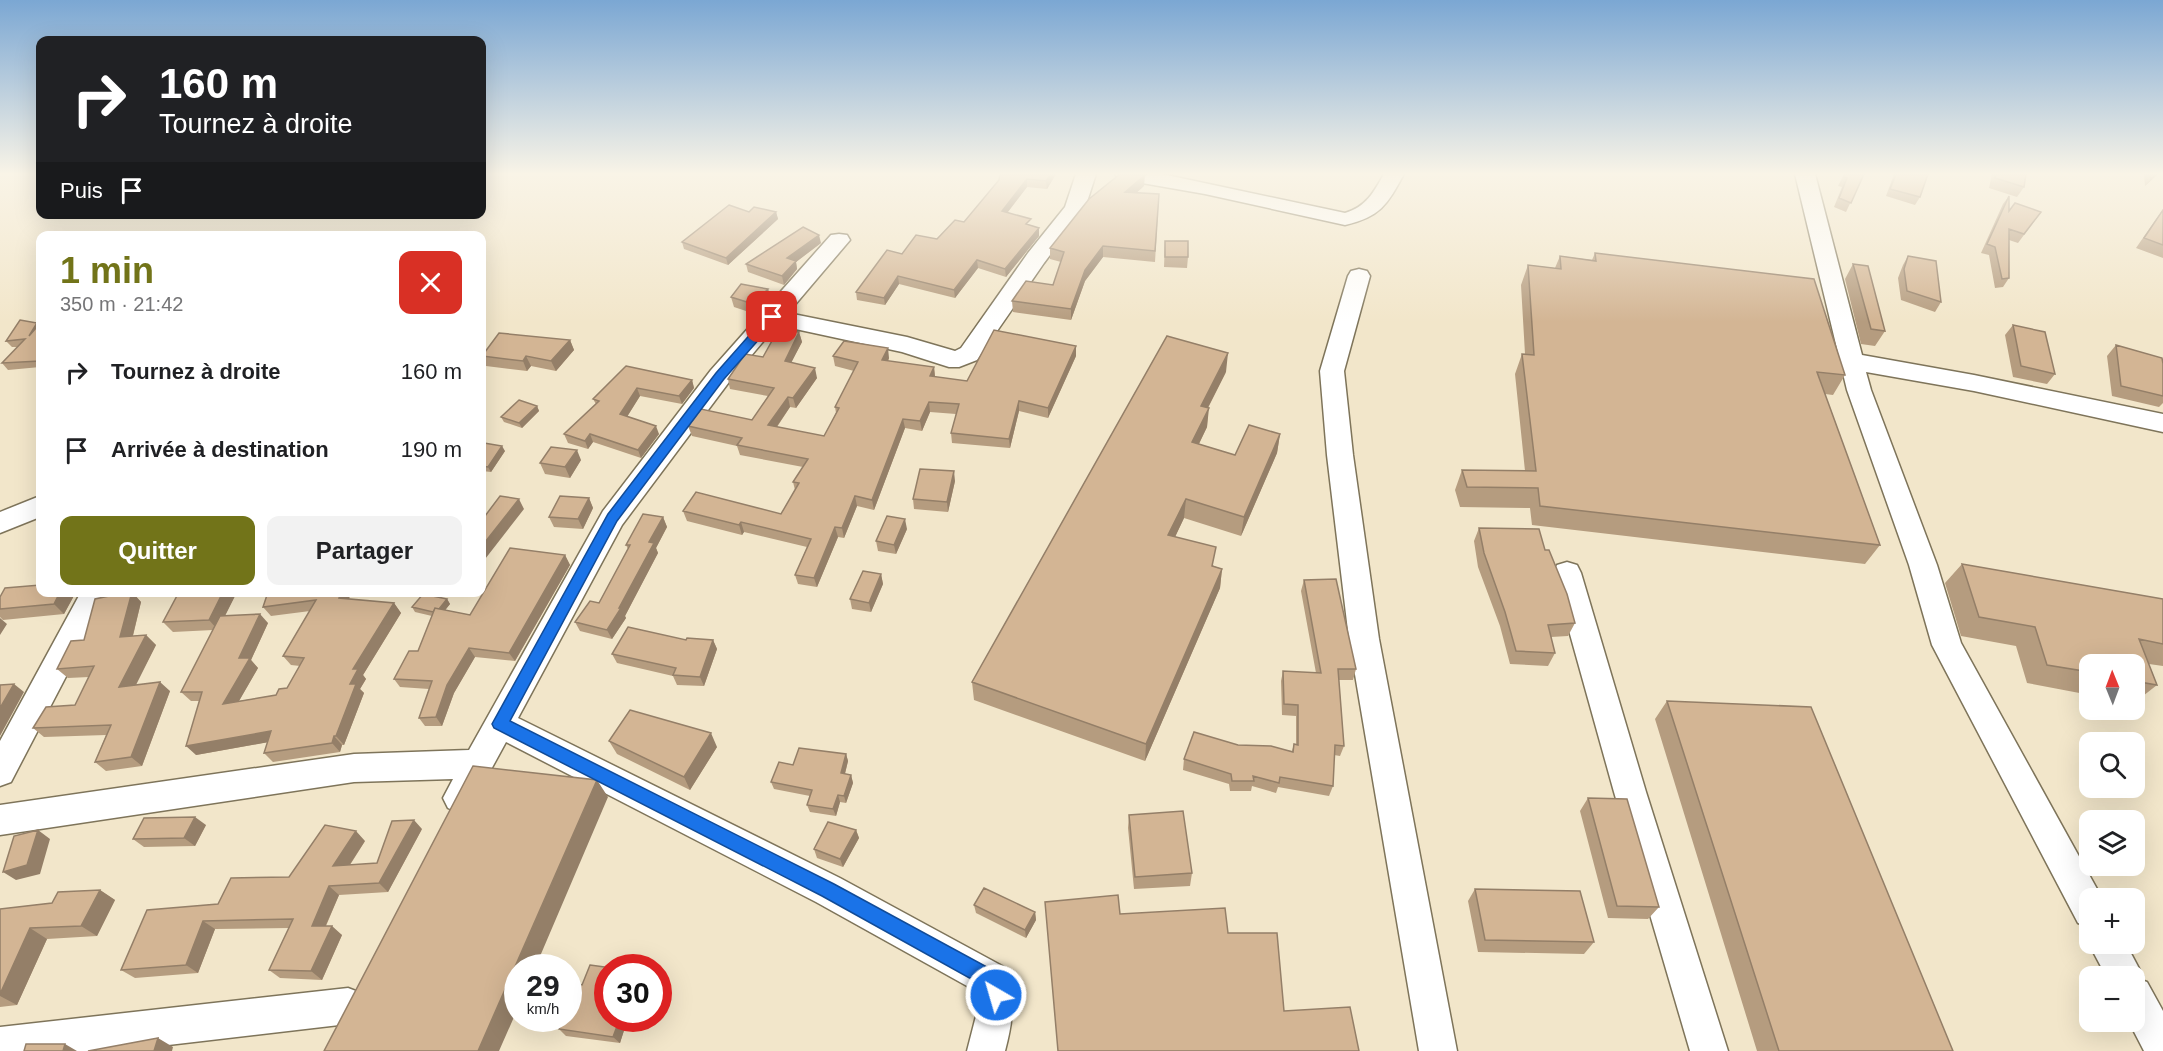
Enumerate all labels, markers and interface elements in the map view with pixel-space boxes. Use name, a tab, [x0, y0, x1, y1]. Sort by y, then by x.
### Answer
icon: right	[60, 60, 138, 138]
text: 160 m	[159, 60, 278, 107]
text: Tournez à droite	[159, 109, 353, 139]
icon: arrive	[115, 174, 148, 207]
text: Puis	[60, 178, 103, 203]
text: 1 min	[60, 250, 154, 291]
button: close	[399, 251, 462, 314]
pin	[746, 291, 797, 342]
text: 350 m · 21:42	[60, 293, 183, 315]
icon: arrive	[755, 300, 788, 333]
icon: right	[60, 356, 93, 389]
text: Tournez à droite	[111, 359, 281, 384]
text: 160 m	[401, 359, 462, 384]
icon: arrive	[60, 434, 93, 467]
text: Arrivée à destination	[111, 437, 329, 462]
text: 190 m	[401, 437, 462, 462]
button: Quitter	[60, 516, 255, 585]
button: Partager	[267, 516, 462, 585]
north arrow	[2079, 654, 2145, 720]
map controls	[2079, 654, 2145, 1032]
button: search	[2079, 732, 2145, 798]
button: layers	[2079, 810, 2145, 876]
button: +	[2079, 888, 2145, 954]
speed limit sign: 30	[594, 954, 672, 1032]
position arrow	[964, 963, 1028, 1027]
button: −	[2079, 966, 2145, 1032]
text: 29	[526, 969, 560, 1002]
text: km/h	[527, 1000, 559, 1017]

